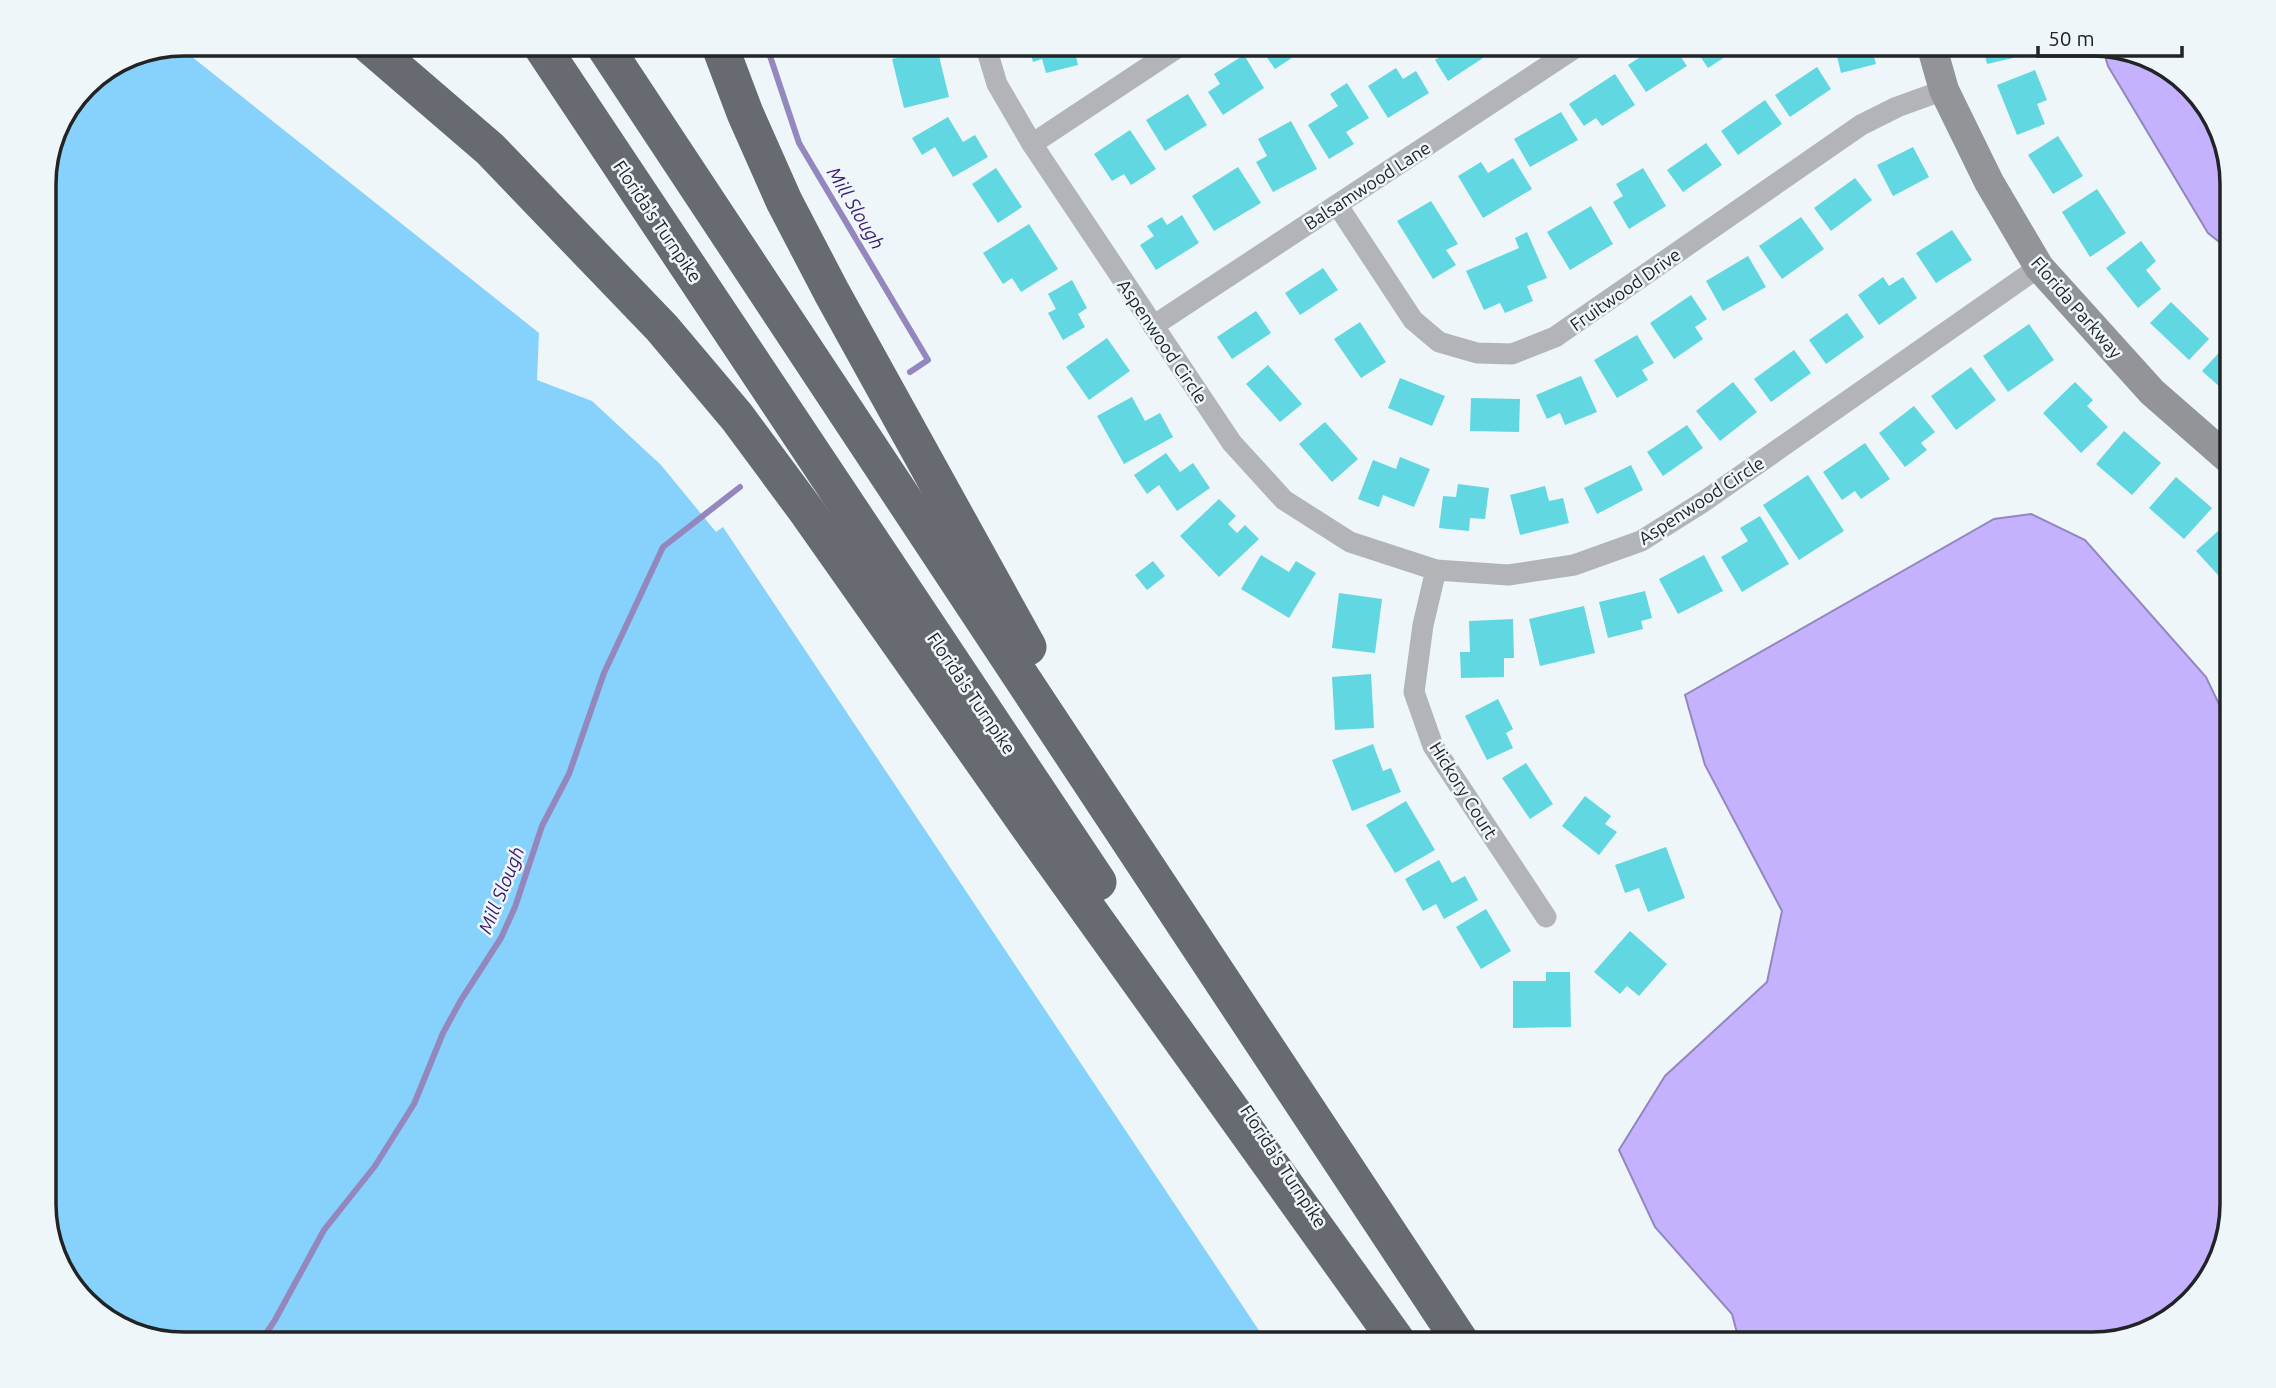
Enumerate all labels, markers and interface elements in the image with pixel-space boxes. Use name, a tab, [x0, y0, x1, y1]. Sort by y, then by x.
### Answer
scale bar	[2038, 14, 2182, 58]
text: 50 m	[2048, 26, 2095, 50]
street label: Balsamwood Lane	[1300, 137, 1434, 233]
street label: Florida's Turnpike	[610, 156, 706, 286]
water label: Mill Slough	[823, 163, 889, 253]
street label: Fruitwood Drive	[1566, 244, 1684, 334]
street label: Florida Parkway	[2028, 252, 2127, 362]
street label: Aspenwood Circle	[1114, 275, 1212, 407]
street label: Aspenwood Circle	[1635, 452, 1767, 548]
street label: Florida's Turnpike	[924, 628, 1020, 758]
street label: Hickory Court	[1426, 738, 1502, 842]
water label: Mill Slough	[474, 843, 528, 937]
street label: Florida's Turnpike	[1237, 1101, 1331, 1231]

